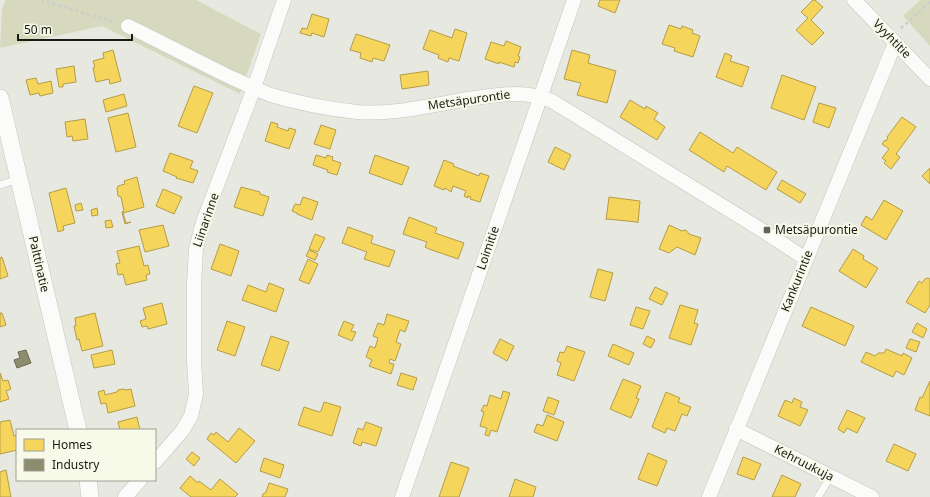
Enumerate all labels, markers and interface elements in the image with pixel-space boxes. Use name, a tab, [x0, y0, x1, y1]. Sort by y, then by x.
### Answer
street label: Vyyhtitie	[869, 15, 915, 62]
scale bar	[18, 16, 132, 42]
text: 50 m	[24, 21, 52, 38]
street label: Metsäpurontie	[427, 85, 511, 114]
street label: Liinarinne	[188, 190, 223, 249]
place label: Metsäpurontie	[775, 221, 858, 238]
street label: Loimitie	[472, 224, 503, 272]
marker: Metsäpurontie	[762, 225, 772, 235]
street label: Palttinatie	[25, 234, 54, 294]
street label: Kankurintie	[776, 247, 817, 314]
legend	[16, 429, 156, 481]
text: Homes	[52, 436, 92, 453]
street label: Kehruukuja	[771, 440, 837, 485]
text: Industry	[52, 456, 100, 473]

